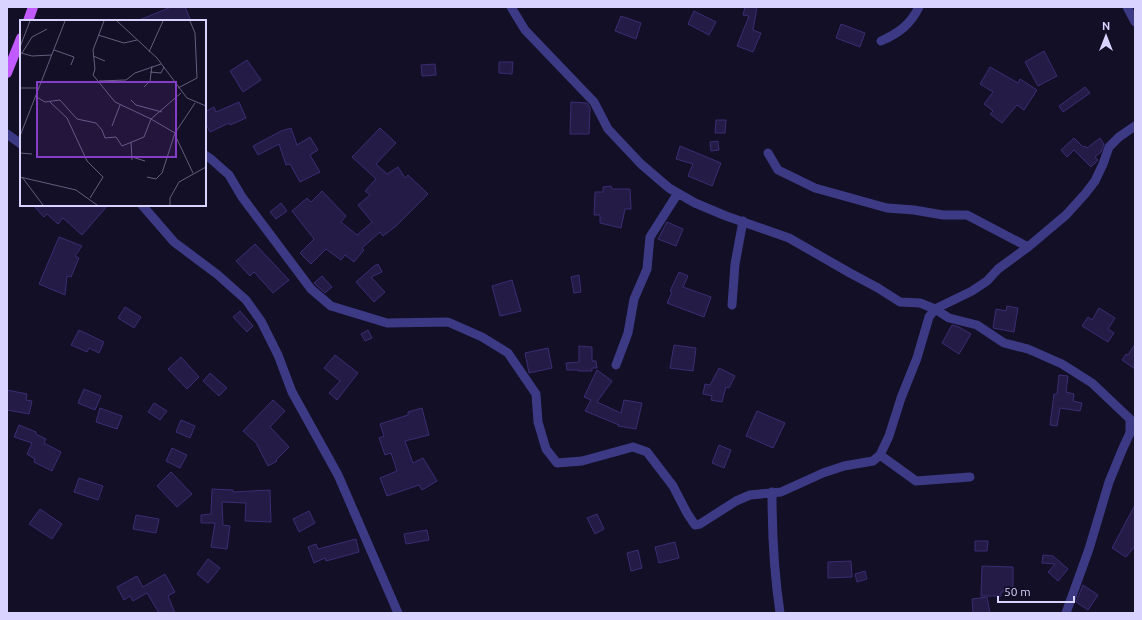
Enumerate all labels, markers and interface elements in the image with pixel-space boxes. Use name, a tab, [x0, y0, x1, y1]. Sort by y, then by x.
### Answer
north arrow	[1086, 16, 1126, 56]
inset map	[20, 20, 206, 206]
text: N	[1102, 20, 1110, 32]
scale bar	[998, 578, 1074, 604]
text: 50 m	[1004, 585, 1031, 598]

